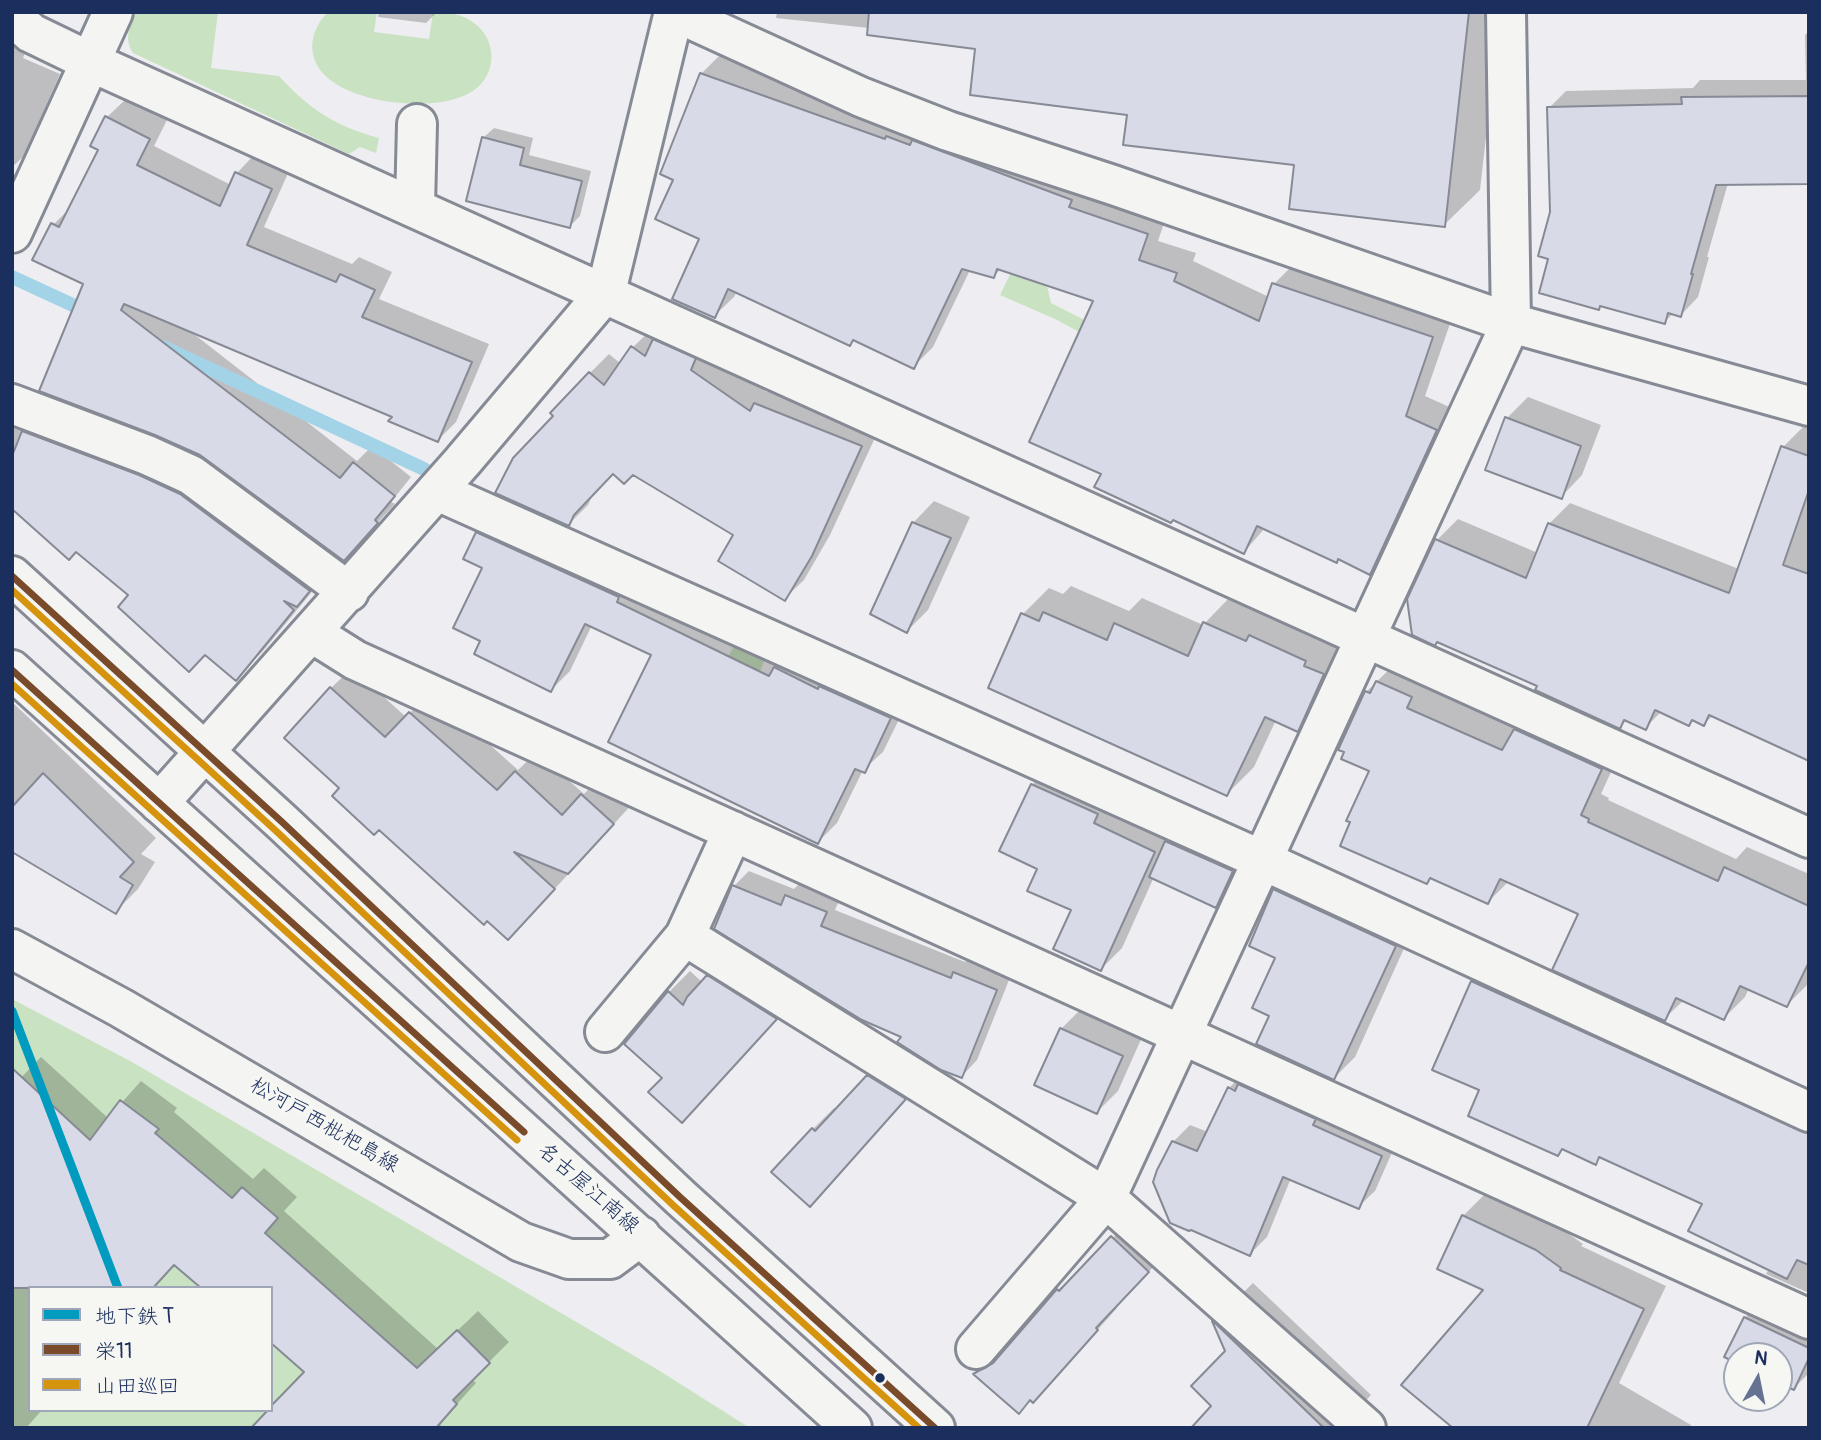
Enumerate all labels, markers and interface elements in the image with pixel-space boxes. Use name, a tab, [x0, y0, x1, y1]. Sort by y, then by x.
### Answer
street label: 松河戸西枇杷島線	[245, 1073, 403, 1179]
street label: 名古屋江南線	[532, 1138, 644, 1240]
legend	[28, 1286, 273, 1412]
text: 地下鉄 T	[95, 1303, 174, 1330]
text: 栄11	[95, 1338, 132, 1365]
north arrow	[1723, 1342, 1793, 1412]
text: N	[1753, 1345, 1769, 1371]
unlabelled marker	[873, 1371, 887, 1385]
text: 山田巡回	[95, 1373, 179, 1400]

